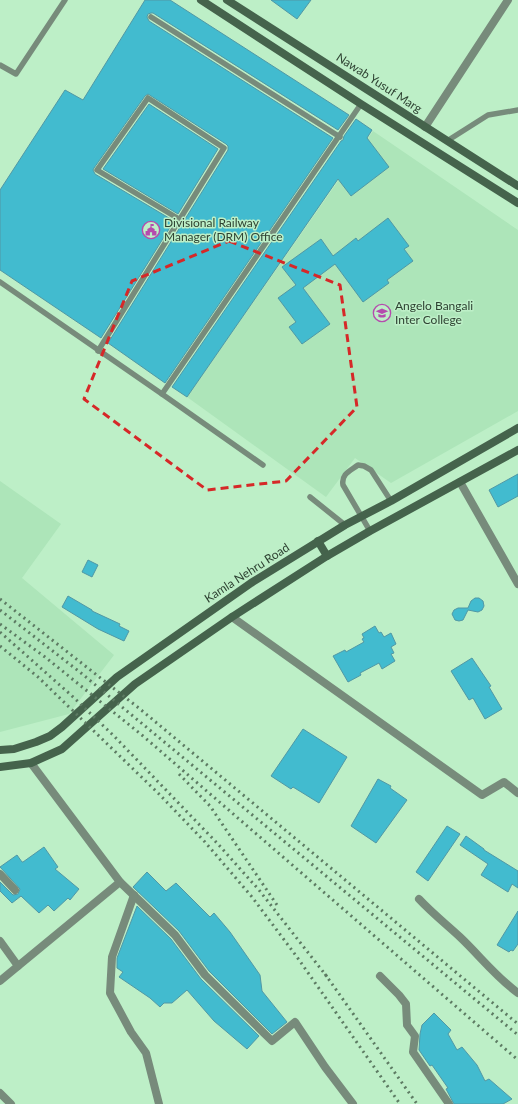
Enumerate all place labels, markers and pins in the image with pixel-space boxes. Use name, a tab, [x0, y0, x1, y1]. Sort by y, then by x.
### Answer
place label: Divisional Railway Manager (DRM) Office	[164, 215, 283, 244]
public building icon: Divisional Railway Manager (DRM) Office	[141, 220, 161, 240]
place label: Angelo Bangali Inter College	[395, 298, 473, 327]
school or university icon: Angelo Bangali Inter College	[372, 303, 392, 323]

